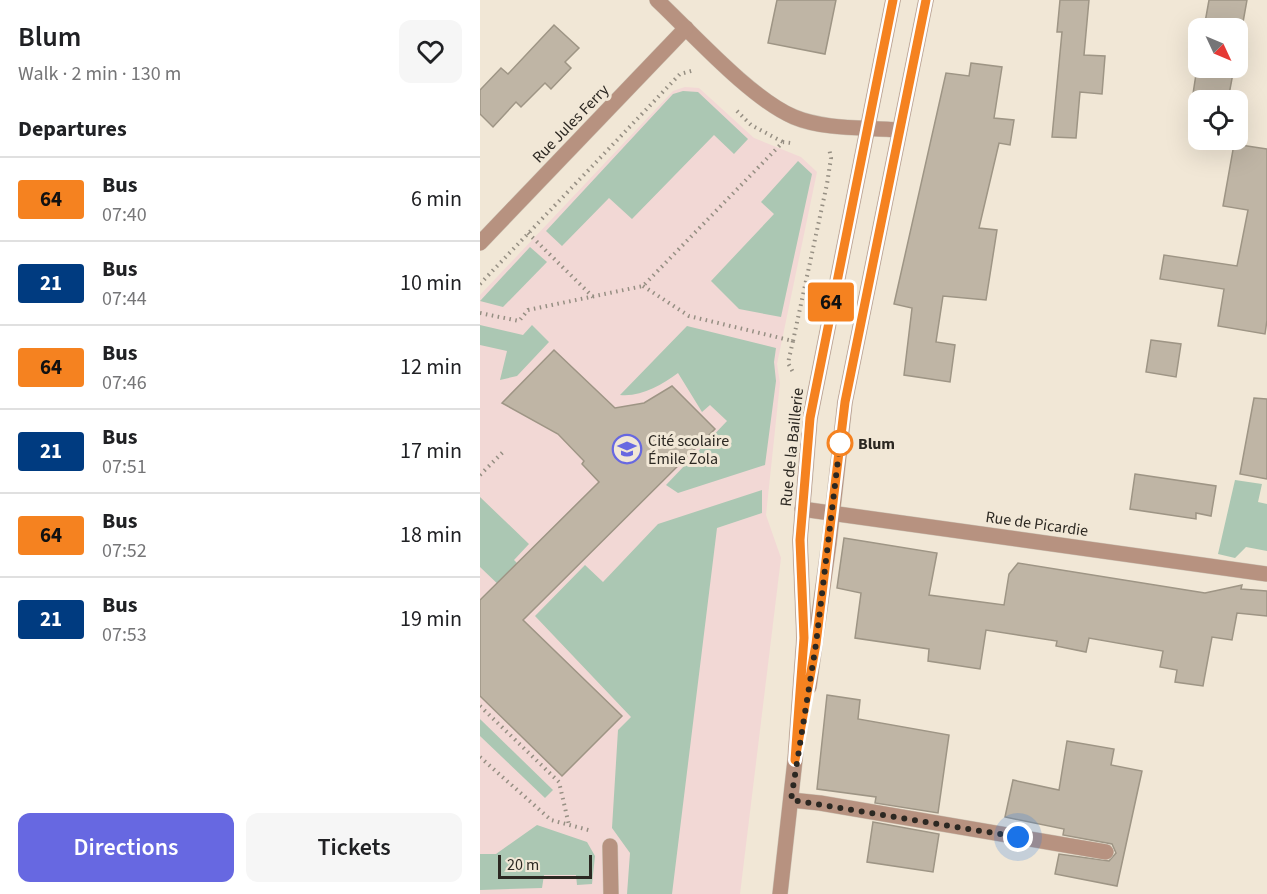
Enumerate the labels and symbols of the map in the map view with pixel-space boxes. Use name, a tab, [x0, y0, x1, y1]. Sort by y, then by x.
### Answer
north arrow	[1188, 18, 1248, 78]
street label: Rue Jules Ferry	[527, 79, 614, 168]
line badge: 64	[804, 282, 858, 322]
street label: Rue de la Baillerie	[775, 387, 809, 508]
place label: Cité scolaire Émile Zola	[648, 430, 729, 470]
marker: Blum	[827, 430, 853, 456]
school or university icon: Cité scolaire Émile Zola	[611, 433, 643, 465]
place label: Blum	[858, 433, 895, 455]
street label: Rue de Picardie	[984, 506, 1090, 542]
your location	[1003, 822, 1033, 852]
scale bar	[498, 852, 592, 880]

